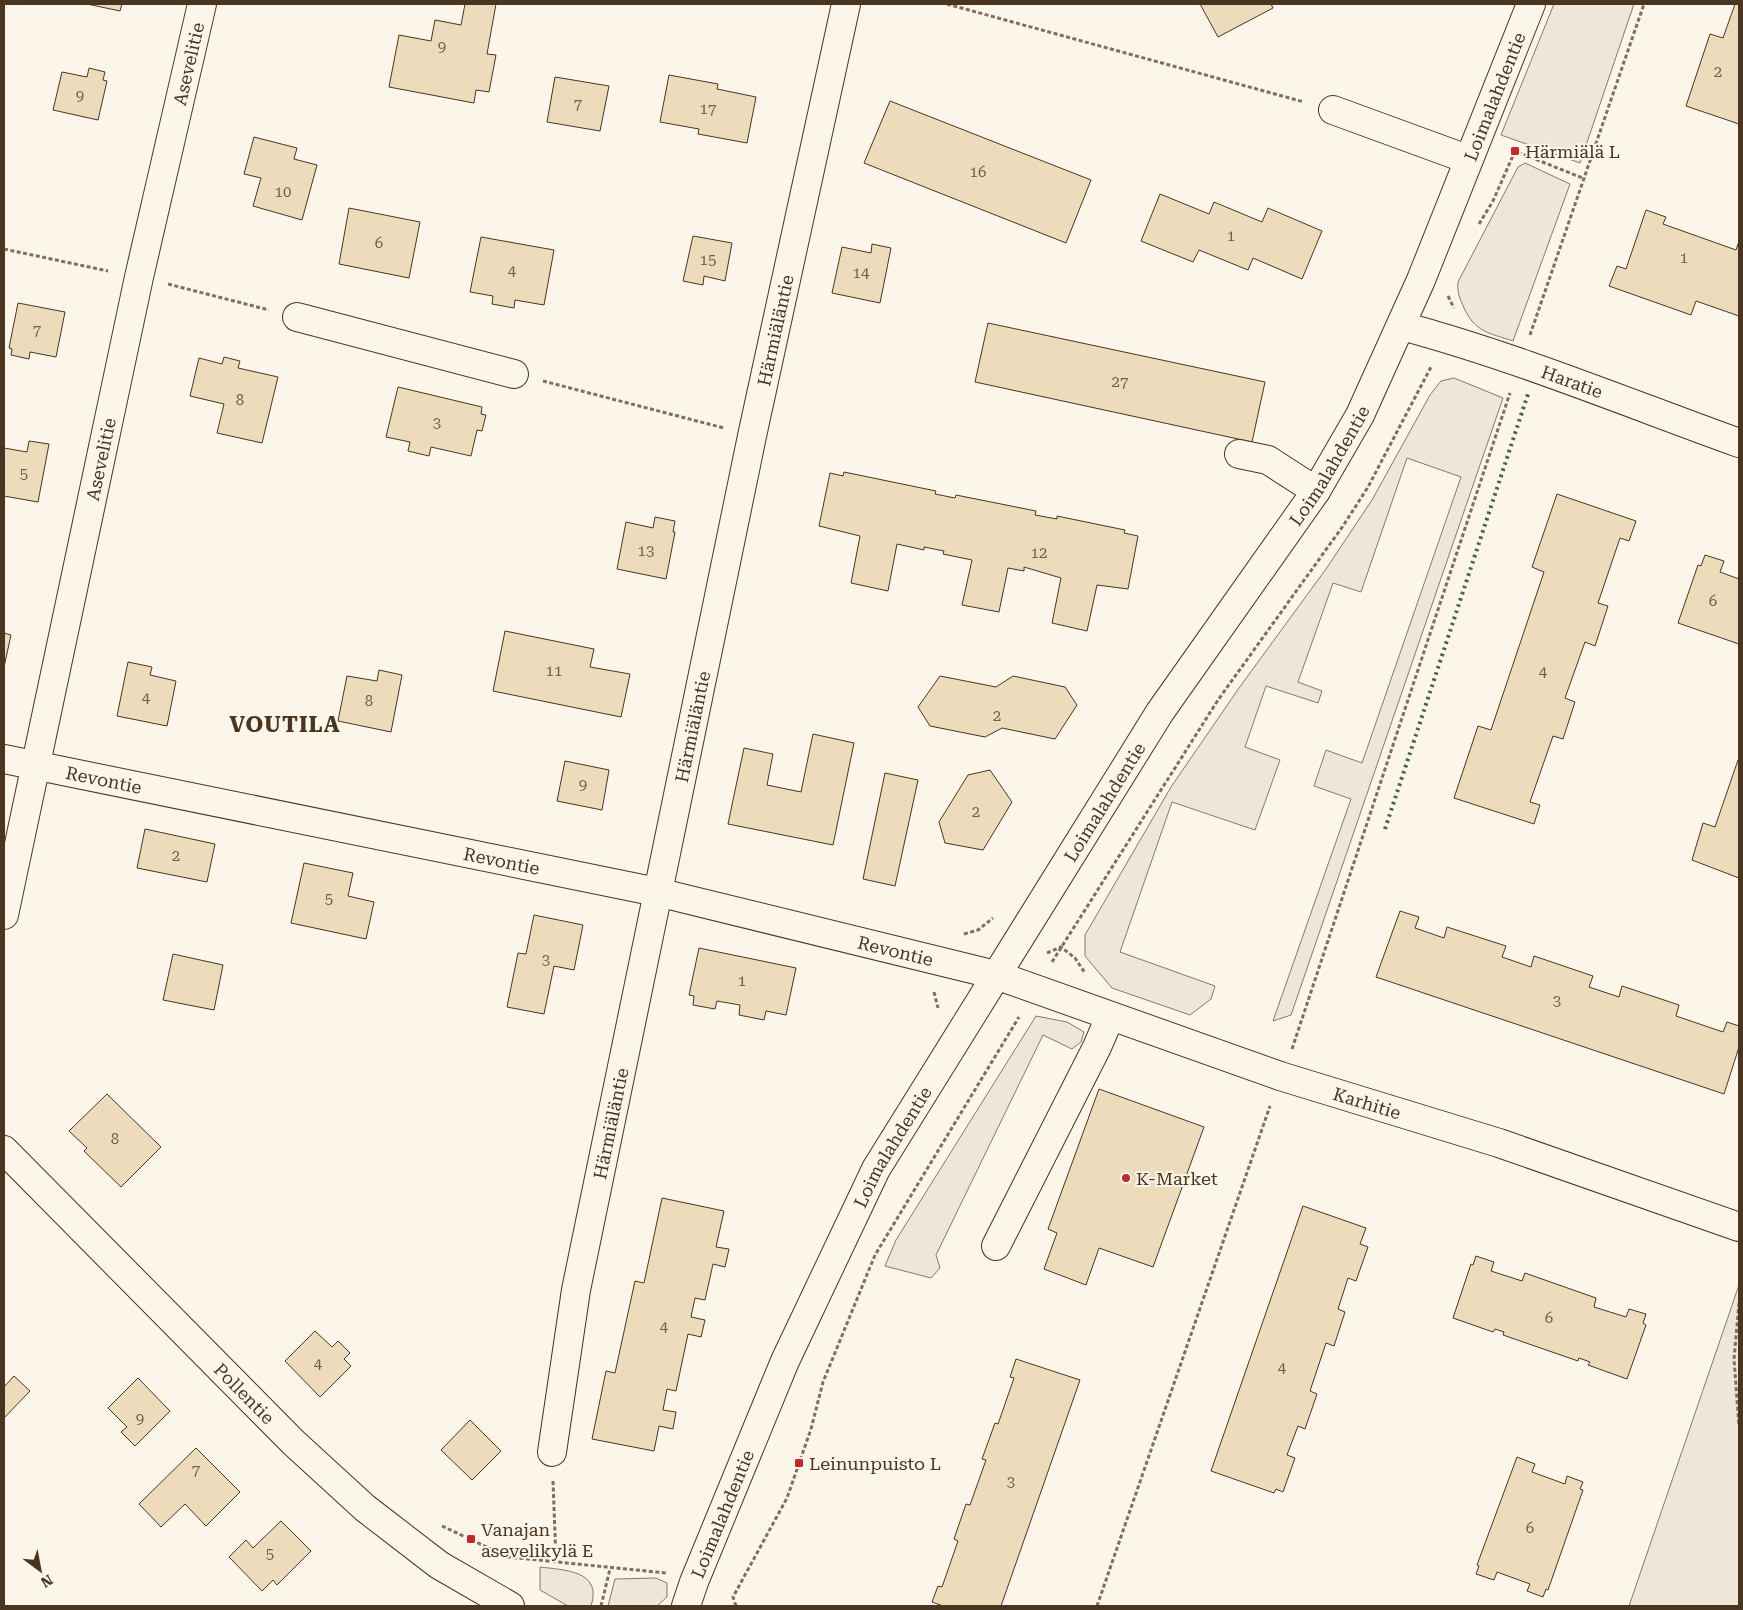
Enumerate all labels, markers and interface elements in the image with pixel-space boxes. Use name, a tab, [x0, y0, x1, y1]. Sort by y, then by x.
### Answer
street label: Asevelitie	[168, 20, 208, 107]
street label: Loimalahdentie	[1459, 29, 1529, 164]
house number: 9	[438, 38, 446, 56]
house number: 2	[1714, 63, 1722, 81]
house number: 9	[76, 87, 84, 105]
house number: 7	[574, 95, 582, 113]
house number: 17	[700, 100, 716, 118]
place label: Härmiälä L	[1525, 141, 1620, 162]
marker: Härmiälä L	[1509, 145, 1521, 157]
house number: 16	[970, 163, 986, 181]
house number: 10	[275, 183, 291, 201]
house number: 1	[1227, 227, 1235, 245]
house number: 6	[375, 234, 383, 252]
house number: 1	[1680, 249, 1688, 267]
house number: 15	[700, 251, 716, 269]
house number: 4	[508, 262, 517, 280]
house number: 14	[853, 264, 870, 282]
street label: Härmiäläntie	[753, 273, 797, 388]
house number: 7	[33, 321, 41, 339]
street label: Haratie	[1539, 361, 1606, 402]
house number: 27	[1112, 373, 1128, 391]
house number: 8	[236, 391, 244, 409]
street label: Loimalahdentie	[1285, 402, 1373, 529]
house number: 3	[433, 414, 441, 432]
street label: Asevelitie	[81, 416, 119, 503]
house number: 5	[20, 465, 28, 483]
house number: 13	[638, 542, 654, 560]
house number: 12	[1031, 544, 1047, 562]
house number: 6	[1709, 592, 1717, 610]
house number: 11	[546, 662, 562, 680]
house number: 4	[1539, 663, 1548, 681]
street label: Härmiäläntie	[670, 669, 714, 784]
house number: 4	[142, 689, 151, 707]
house number: 8	[365, 692, 373, 710]
house number: 2	[993, 707, 1001, 725]
district label: VOUTILA	[229, 712, 341, 737]
street label: Loimalahdentie	[1059, 738, 1149, 865]
street label: Revontie	[64, 761, 144, 797]
house number: 9	[579, 776, 587, 794]
house number: 2	[972, 803, 980, 821]
street label: Revontie	[462, 842, 542, 878]
house number: 2	[172, 847, 180, 865]
house number: 5	[325, 890, 333, 908]
street label: Revontie	[856, 931, 936, 970]
house number: 3	[542, 951, 550, 969]
house number: 1	[738, 972, 746, 990]
house number: 3	[1553, 992, 1561, 1010]
street label: Härmiäläntie	[589, 1066, 632, 1181]
street label: Loimalahdentie	[849, 1082, 935, 1211]
street label: Karhitie	[1331, 1082, 1404, 1123]
house number: 8	[111, 1130, 119, 1148]
place label: K-Market	[1136, 1168, 1218, 1189]
marker: K-Market	[1120, 1172, 1132, 1184]
house number: 6	[1545, 1309, 1553, 1327]
house number: 4	[660, 1318, 669, 1336]
house number: 4	[314, 1355, 323, 1373]
street label: Pollentie	[210, 1358, 279, 1428]
house number: 4	[1278, 1359, 1287, 1377]
house number: 9	[136, 1410, 144, 1428]
street label: Loimalahdentie	[686, 1447, 758, 1581]
place label: Leinunpuisto L	[809, 1453, 941, 1474]
marker: Leinunpuisto L	[793, 1457, 805, 1469]
house number: 7	[192, 1461, 200, 1479]
house number: 3	[1007, 1473, 1015, 1491]
place label: Vanajan asevelikylä E	[481, 1519, 593, 1561]
house number: 6	[1526, 1519, 1534, 1537]
marker: Vanajan asevelikylä E	[465, 1533, 477, 1545]
north arrow	[15, 1545, 65, 1595]
house number: 5	[266, 1545, 274, 1563]
text: N	[38, 1571, 56, 1591]

